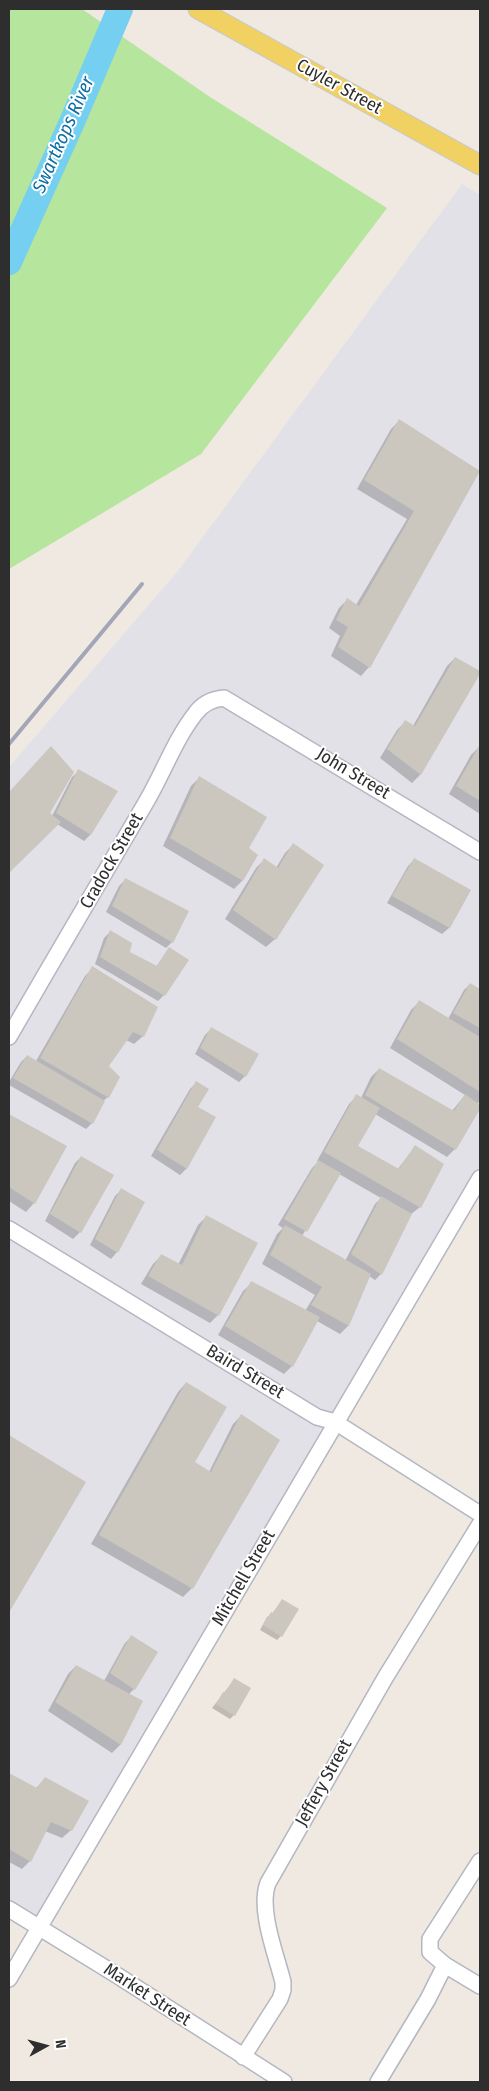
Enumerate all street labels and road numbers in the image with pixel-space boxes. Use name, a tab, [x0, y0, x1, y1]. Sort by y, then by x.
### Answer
street label: Cuyler Street	[292, 55, 386, 119]
street label: John Street	[312, 744, 394, 804]
street label: Cradock Street	[76, 809, 148, 913]
street label: Baird Street	[202, 1340, 288, 1404]
street label: Mitchell Street	[208, 1526, 280, 1630]
street label: Jeffery Street	[291, 1736, 357, 1830]
street label: Market Street	[99, 1959, 195, 2031]

